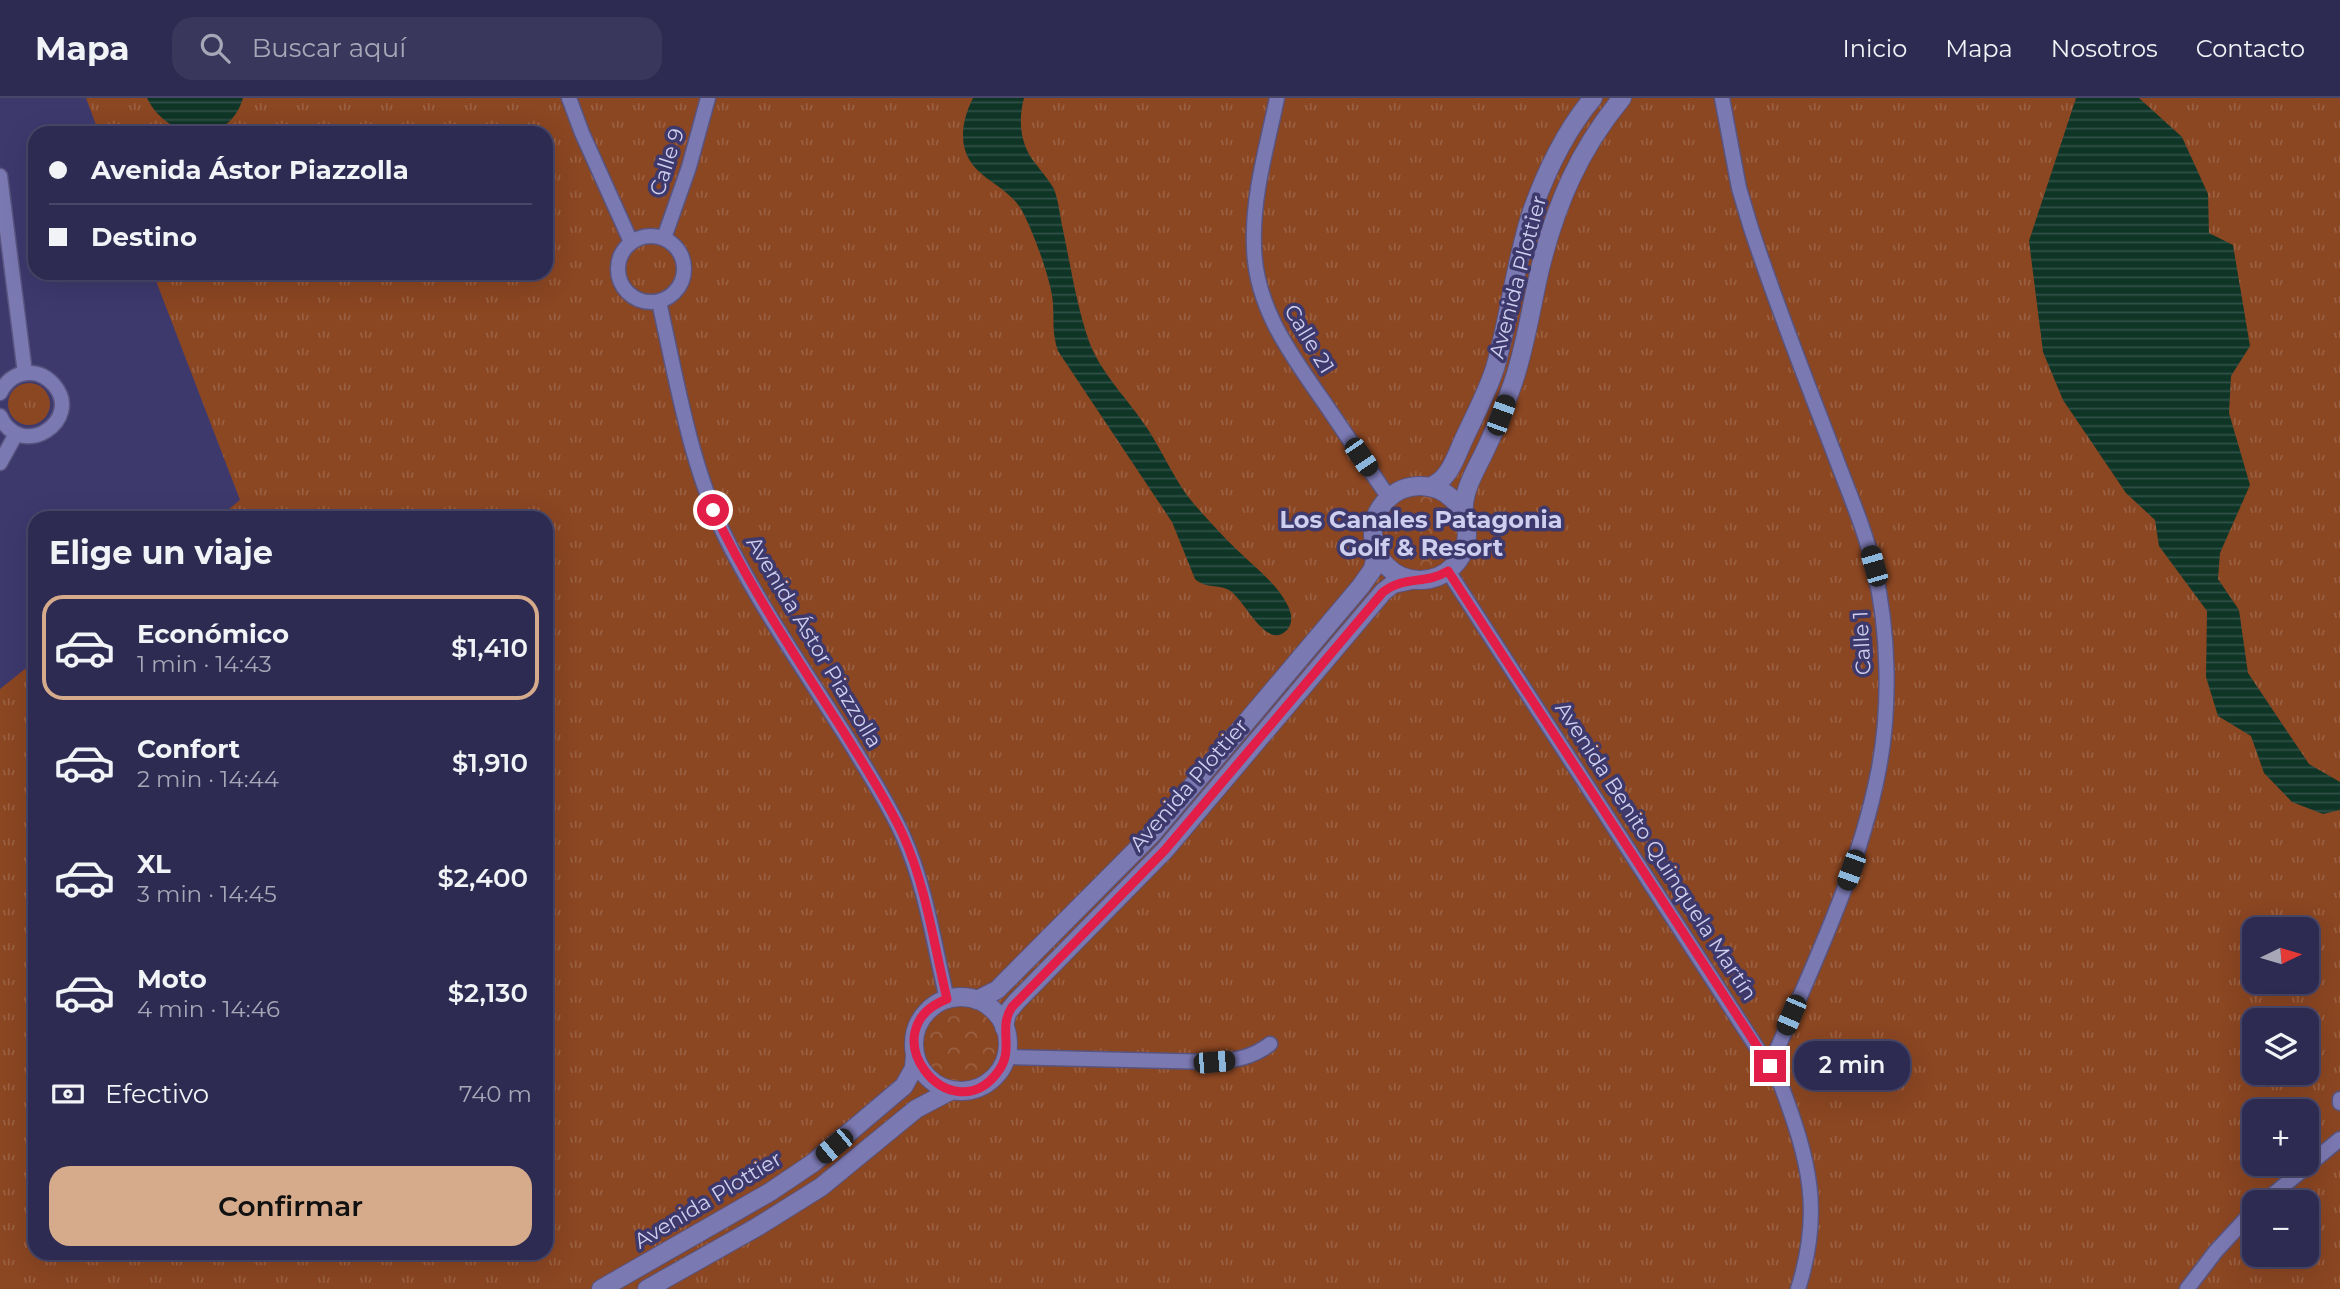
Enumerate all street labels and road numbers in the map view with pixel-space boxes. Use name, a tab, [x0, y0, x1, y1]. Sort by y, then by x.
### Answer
street label: Calle 9	[644, 125, 689, 199]
street label: Avenida Plottier	[1484, 193, 1551, 361]
street label: Calle 21	[1279, 300, 1340, 378]
street label: Avenida Ástor Piazzolla	[741, 532, 887, 752]
street label: Calle 1	[1847, 610, 1876, 676]
street label: Avenida Benito Quinquela Martín	[1550, 697, 1762, 1005]
street label: Avenida Plottier	[1124, 713, 1253, 856]
street label: Avenida Plottier	[629, 1146, 786, 1253]

